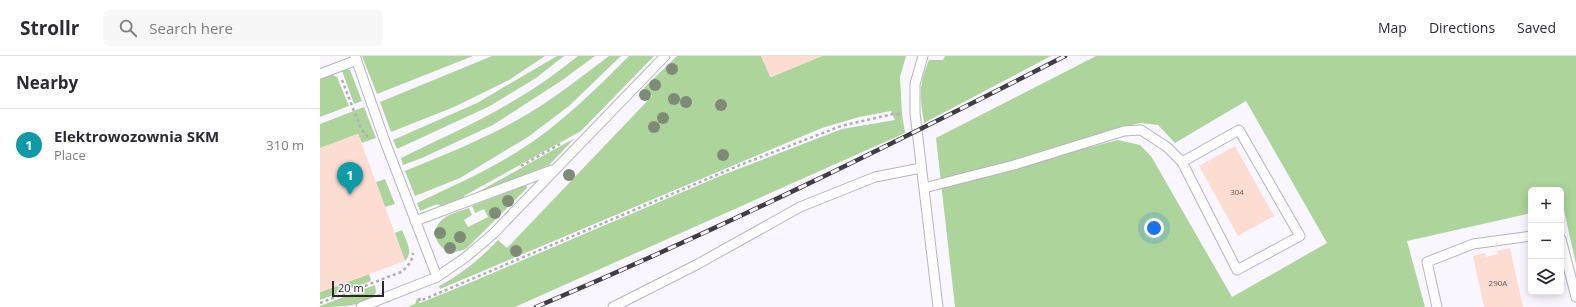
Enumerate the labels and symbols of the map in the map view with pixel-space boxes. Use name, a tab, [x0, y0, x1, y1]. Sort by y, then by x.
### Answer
pin: 1	[337, 162, 363, 195]
house number: 304	[1230, 186, 1244, 197]
your location	[1144, 218, 1164, 238]
house number: 290A	[1489, 277, 1508, 288]
scale bar	[332, 279, 384, 298]

